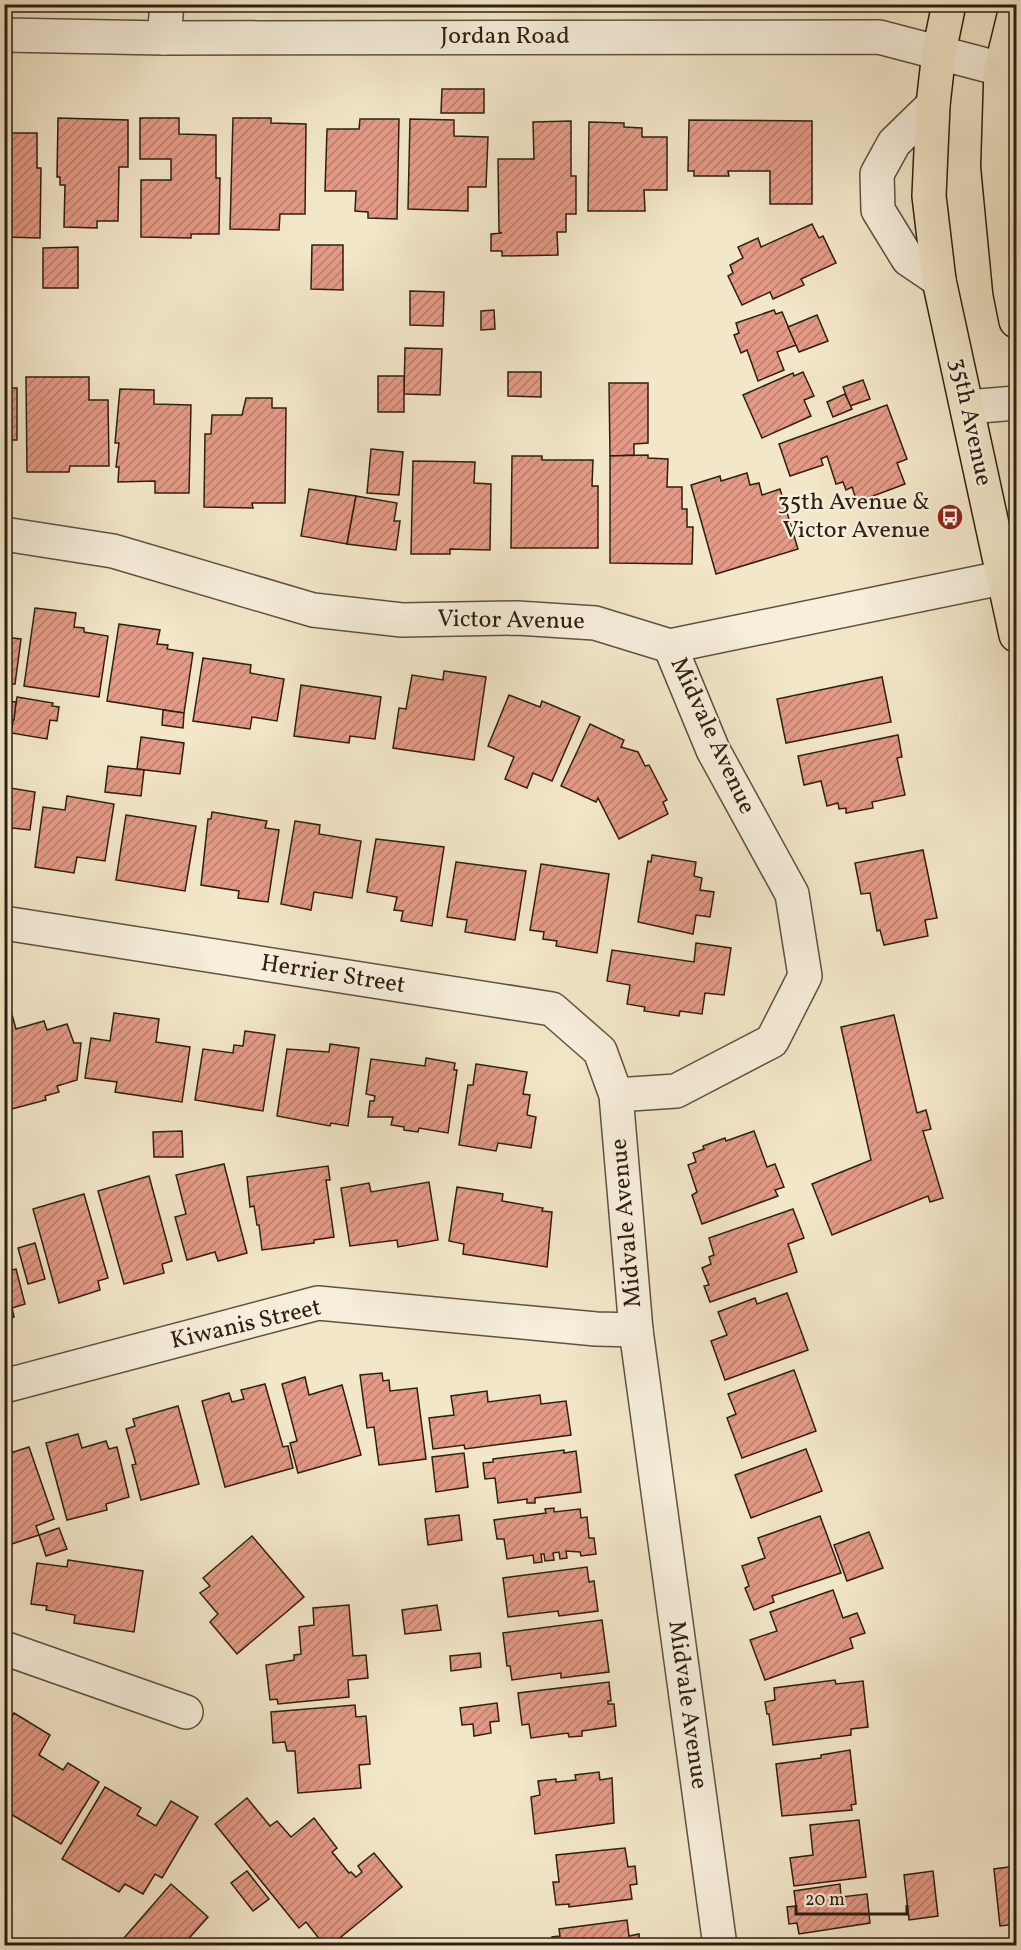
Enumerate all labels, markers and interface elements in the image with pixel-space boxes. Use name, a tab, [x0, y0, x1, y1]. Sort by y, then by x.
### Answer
street label: Jordan Road	[440, 20, 570, 54]
street label: 35th Avenue	[940, 355, 1000, 489]
place label: 35th Avenue & Victor Avenue	[778, 486, 930, 548]
bus stop icon: 35th Avenue & Victor Avenue	[935, 502, 965, 532]
street label: Victor Avenue	[437, 603, 585, 639]
street label: Midvale Avenue	[661, 652, 763, 820]
street label: Herrier Street	[258, 947, 408, 1003]
street label: Midvale Avenue	[603, 1137, 651, 1309]
street label: Kiwanis Street	[167, 1291, 325, 1359]
street label: Midvale Avenue	[658, 1619, 716, 1791]
scale bar	[796, 1878, 907, 1916]
text: 20 m	[805, 1888, 845, 1913]

